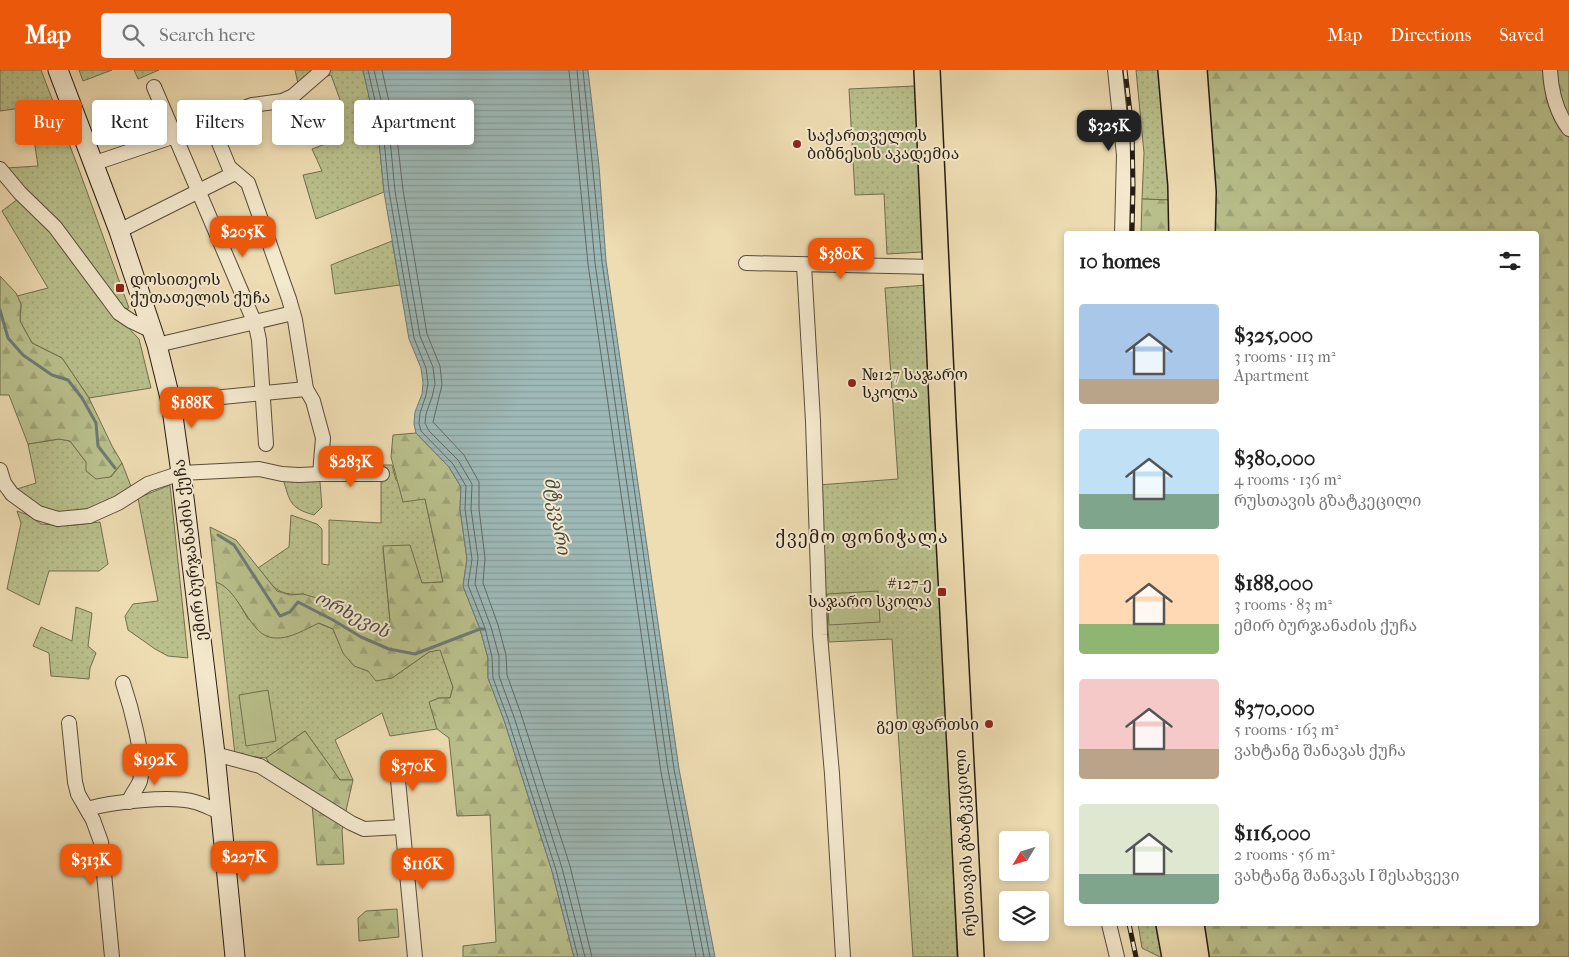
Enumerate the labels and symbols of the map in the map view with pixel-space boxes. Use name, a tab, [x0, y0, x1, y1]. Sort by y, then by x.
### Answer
pin: $325K	[1074, 109, 1144, 152]
place label: საქართველოს ბიზნესის აკადემია	[807, 126, 959, 163]
marker: საქართველოს ბიზნესის აკადემია	[791, 138, 803, 150]
pin: $205K	[208, 216, 278, 258]
pin: $380K	[806, 238, 876, 280]
place label: დოსითეოს ქუთათელის ქუჩა	[130, 270, 270, 307]
marker: დოსითეოს ქუთათელის ქუჩა	[114, 282, 126, 294]
place label: №127 საჯარო სკოლა	[862, 365, 968, 402]
marker: №127 საჯარო სკოლა	[846, 377, 858, 389]
pin: $188K	[157, 386, 227, 429]
pin: $283K	[316, 446, 386, 488]
street label: ემირ ბურჯანაძის ქუჩა	[169, 458, 211, 642]
water label: მტკვარი	[540, 476, 574, 558]
district label: ქვემო ფონიჭალა	[775, 527, 949, 548]
place label: #127-ე საჯარო სკოლა	[808, 574, 932, 611]
marker: #127-ე საჯარო სკოლა	[936, 586, 948, 598]
water label: ორხევის	[311, 587, 394, 643]
place label: გეთ ფართსი	[876, 715, 979, 734]
marker: გეთ ფართსი	[983, 718, 995, 730]
pin: $192K	[120, 744, 190, 786]
street label: რუსთავის გზატკეცილი	[951, 749, 979, 937]
pin: $370K	[378, 750, 448, 792]
north arrow	[999, 831, 1049, 881]
pin: $227K	[209, 840, 279, 883]
pin: $313K	[56, 844, 126, 886]
pin: $116K	[388, 848, 458, 890]

